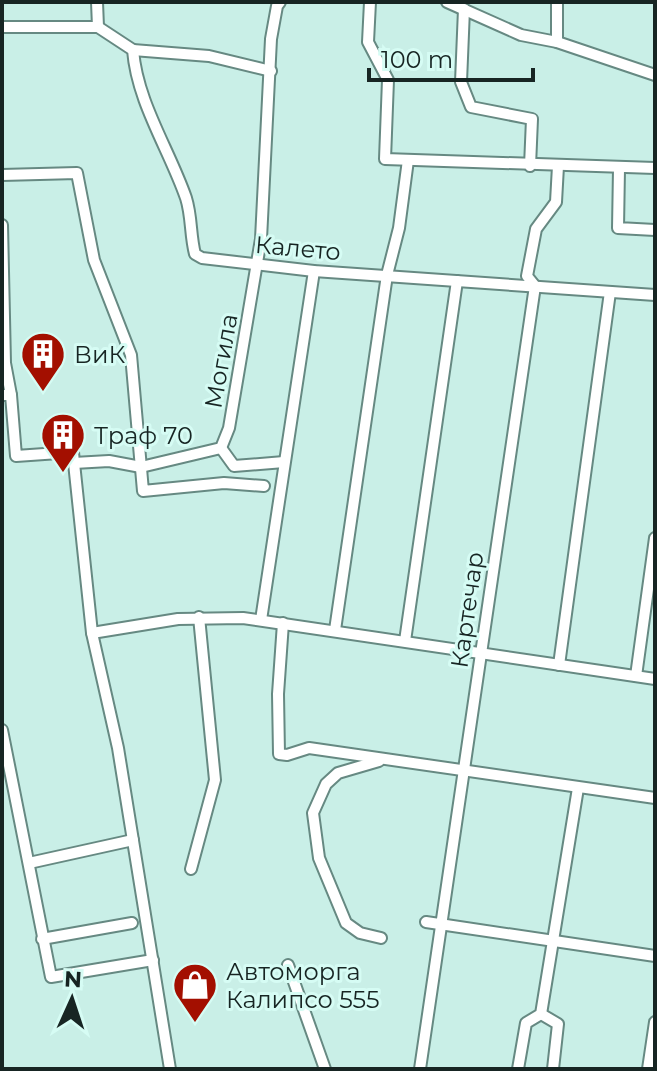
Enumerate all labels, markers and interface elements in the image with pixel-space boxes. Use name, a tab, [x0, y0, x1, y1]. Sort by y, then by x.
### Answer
scale bar	[369, 32, 533, 82]
text: 100 m	[381, 45, 453, 74]
street label: Калето	[254, 230, 342, 266]
street label: Могила	[198, 311, 244, 411]
building icon: ВиК	[19, 330, 67, 393]
place label: ВиК	[74, 340, 125, 369]
building icon: Траф 70	[39, 411, 87, 474]
place label: Траф 70	[94, 421, 193, 450]
street label: Картечар	[445, 550, 489, 670]
place label: Автоморга Калипсо 555	[226, 957, 380, 1014]
north arrow	[32, 959, 112, 1039]
shop icon: Автоморга Калипсо 555	[171, 961, 219, 1024]
text: N	[63, 966, 83, 993]

